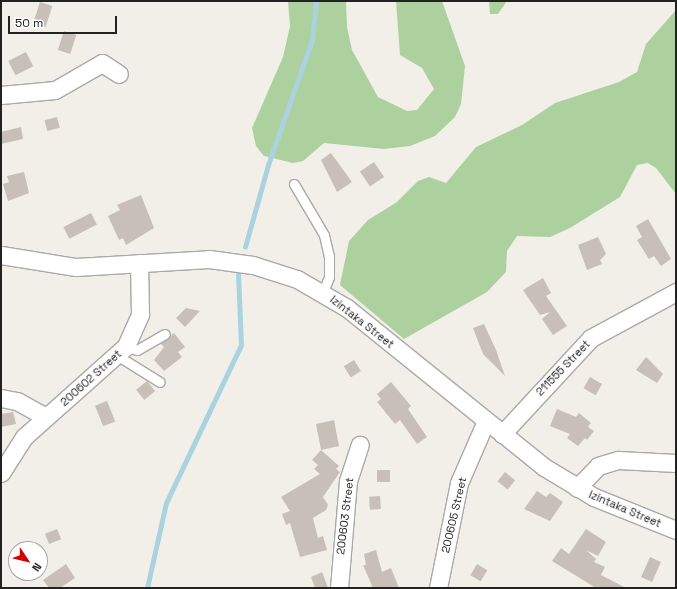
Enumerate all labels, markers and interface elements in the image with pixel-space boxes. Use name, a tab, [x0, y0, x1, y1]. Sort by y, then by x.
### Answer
scale bar	[10, 8, 119, 34]
text: 50 m	[15, 15, 43, 31]
street label: Izintaka Street	[327, 293, 397, 351]
street label: 211555 Street	[533, 338, 593, 398]
street label: 200602 Street	[58, 347, 124, 409]
street label: 200605 Street	[439, 476, 469, 554]
street label: 200603 Street	[334, 477, 356, 555]
street label: Izintaka Street	[587, 488, 663, 530]
north arrow	[8, 541, 48, 581]
text: N	[29, 560, 45, 574]

